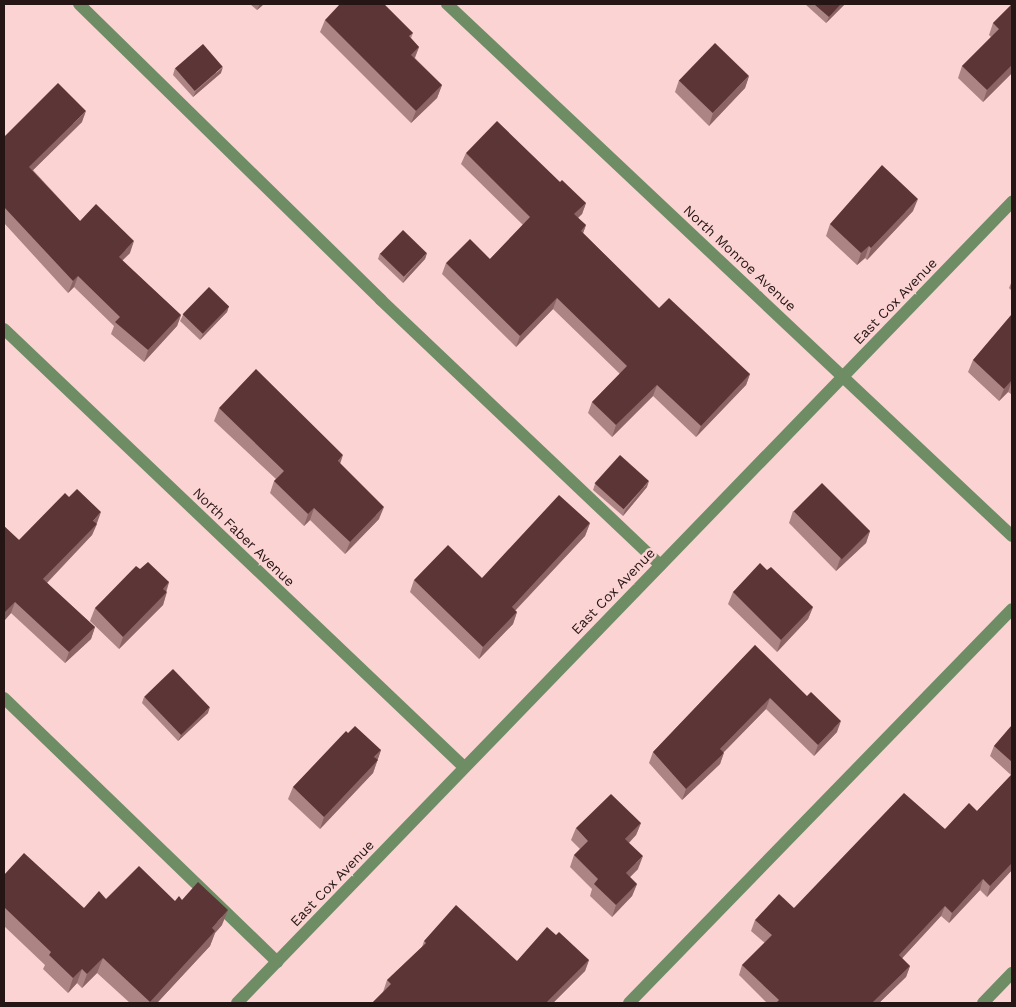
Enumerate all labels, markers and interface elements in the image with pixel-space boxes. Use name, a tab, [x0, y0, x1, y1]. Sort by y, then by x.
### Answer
street label: North Monroe Avenue	[680, 201, 800, 315]
street label: East Cox Avenue	[849, 254, 941, 348]
street label: North Faber Avenue	[189, 484, 299, 590]
street label: East Cox Avenue	[567, 544, 659, 638]
street label: East Cox Avenue	[286, 836, 378, 930]

